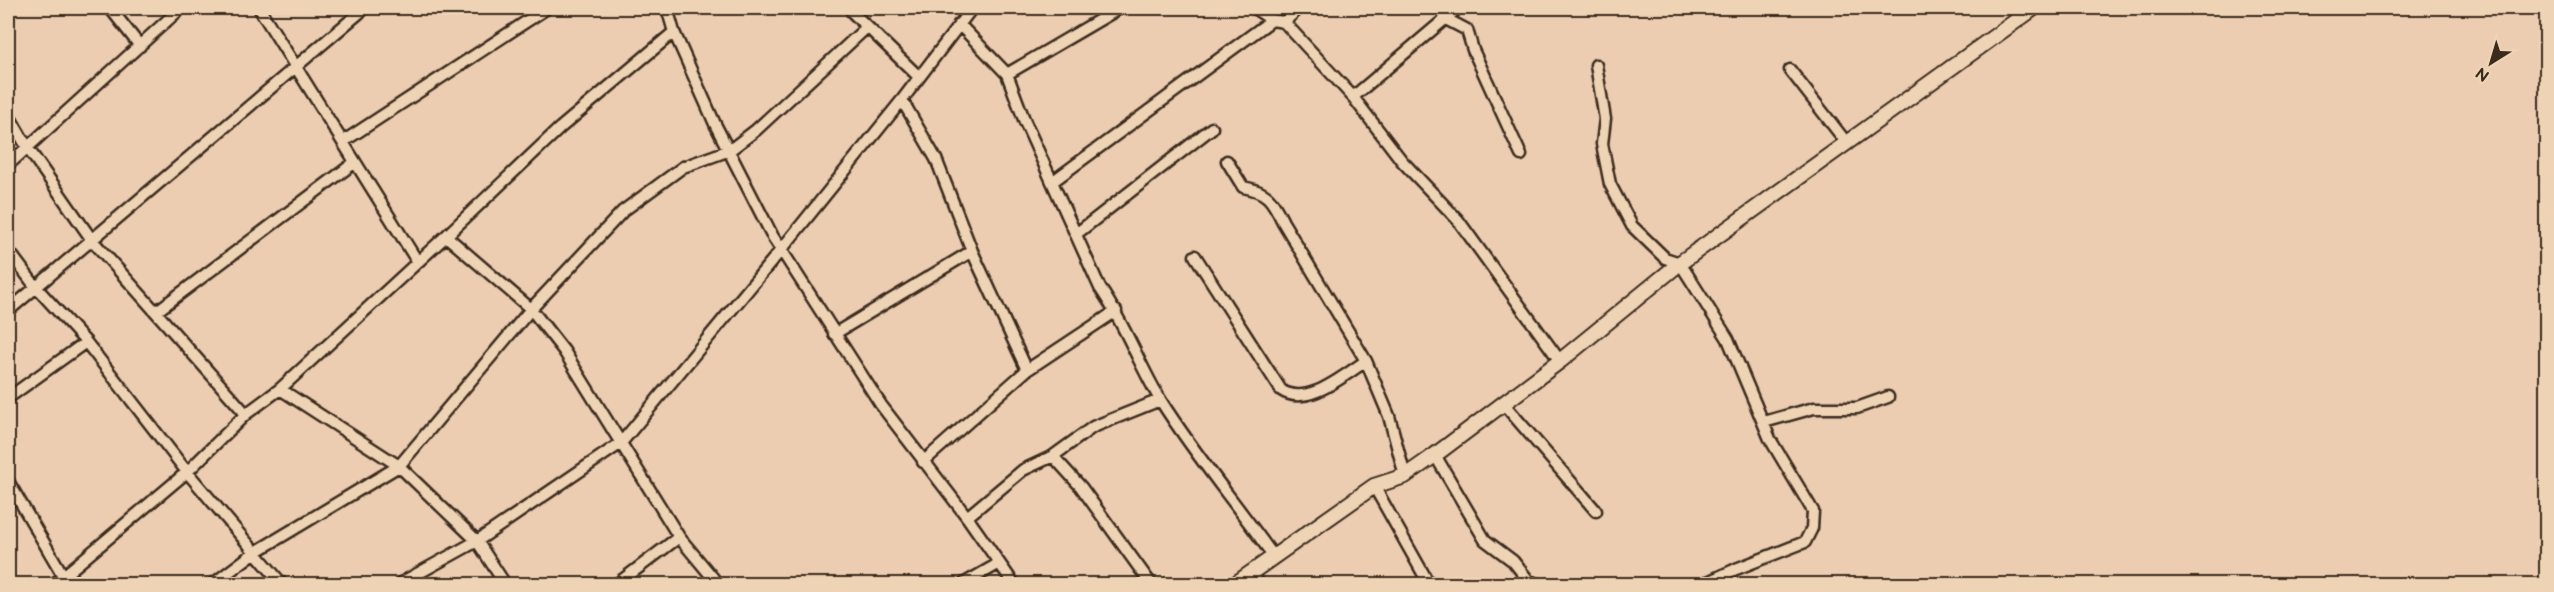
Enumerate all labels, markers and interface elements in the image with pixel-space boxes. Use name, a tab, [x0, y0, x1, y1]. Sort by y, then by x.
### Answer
north arrow	[2461, 33, 2521, 93]
text: N	[2472, 63, 2493, 85]

